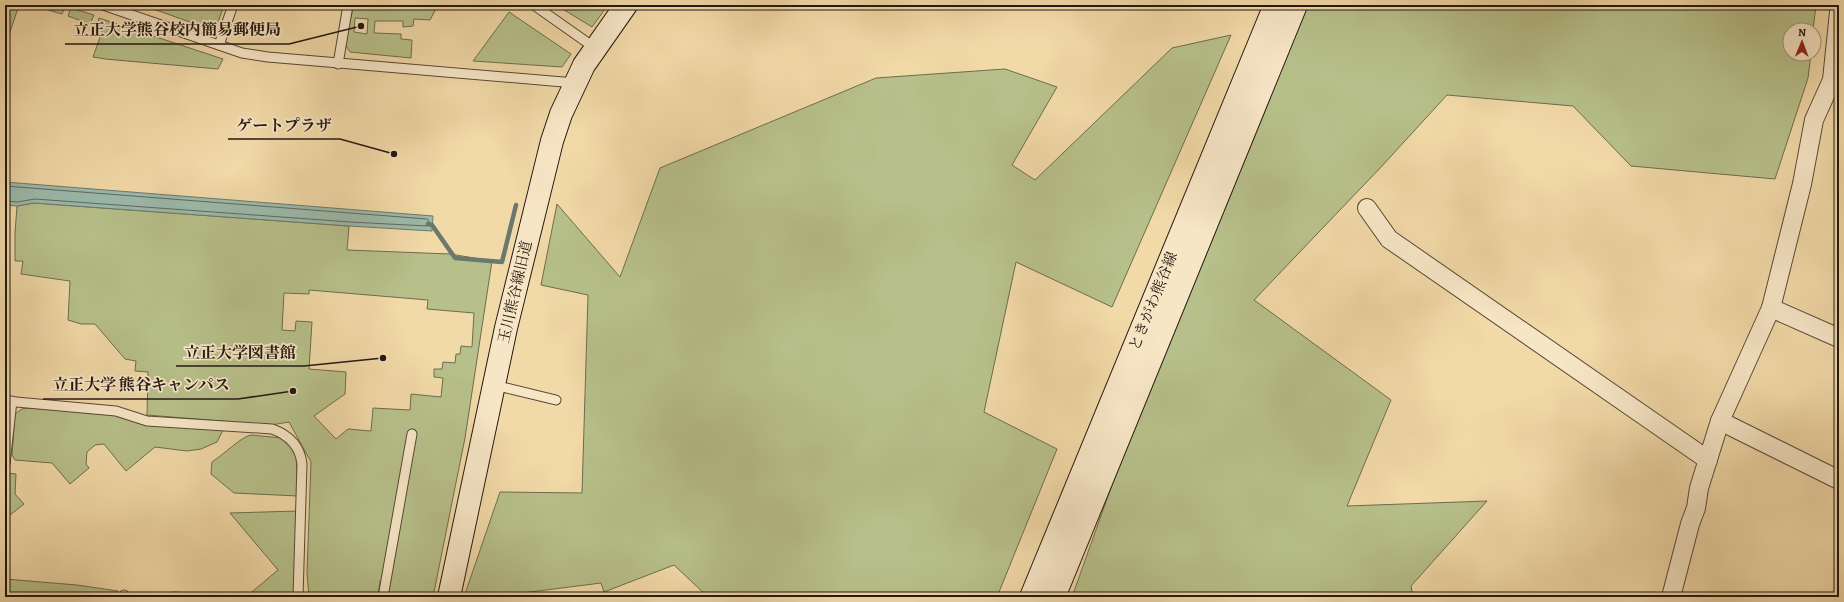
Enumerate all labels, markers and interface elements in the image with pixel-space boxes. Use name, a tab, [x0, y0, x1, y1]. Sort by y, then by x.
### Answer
callout: 立正大学熊谷校内簡易郵便局	[65, 16, 289, 44]
text: 立正大学熊谷校内簡易郵便局	[73, 19, 281, 41]
north arrow	[1782, 22, 1822, 62]
text: N	[1798, 25, 1806, 40]
callout: ゲートプラザ	[228, 111, 340, 139]
text: ゲートプラザ	[236, 115, 332, 137]
street label: 玉川熊谷線旧道	[493, 239, 537, 345]
street label: ときがわ熊谷線	[1124, 249, 1182, 353]
callout: 立正大学図書館	[176, 338, 304, 366]
text: 立正大学図書館	[184, 342, 296, 364]
callout: 立正大学 熊谷キャンパス	[43, 371, 238, 399]
text: 立正大学 熊谷キャンパス	[52, 374, 230, 396]

